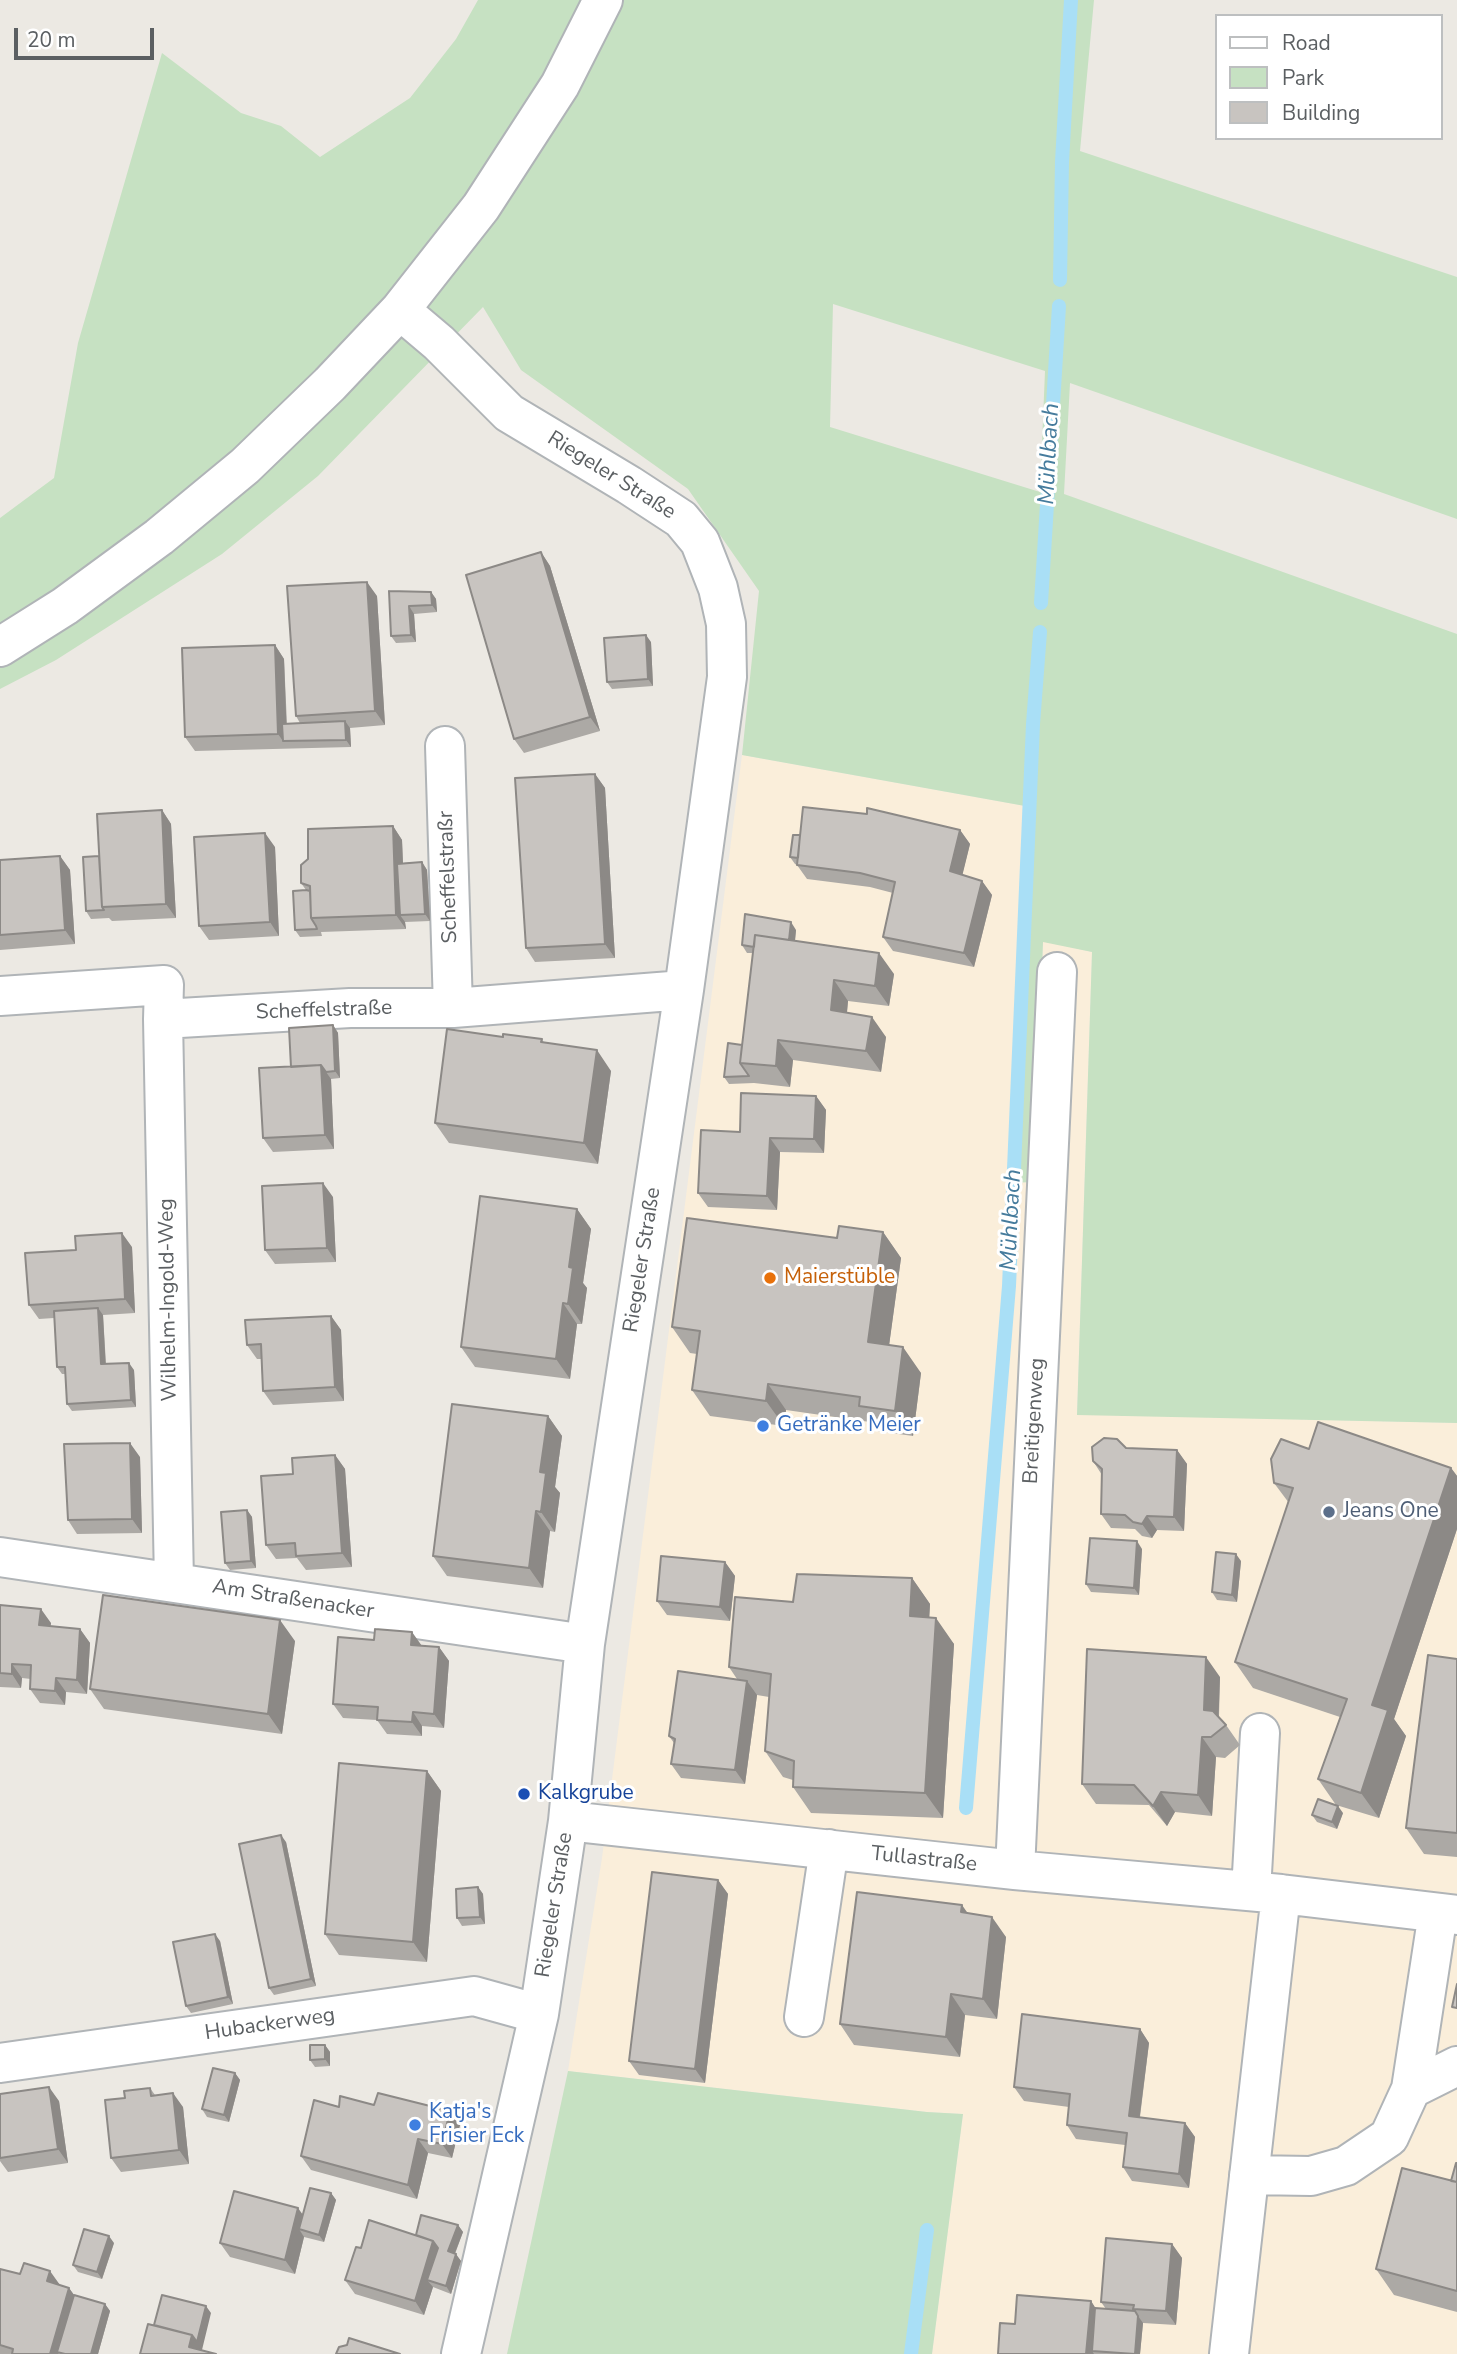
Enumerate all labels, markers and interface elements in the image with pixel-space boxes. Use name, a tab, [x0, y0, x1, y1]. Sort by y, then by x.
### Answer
scale bar	[18, 14, 158, 58]
legend	[1216, 14, 1443, 140]
text: 20 m	[27, 26, 76, 54]
text: Road	[1282, 29, 1331, 57]
text: Park	[1282, 64, 1324, 92]
text: Building	[1282, 99, 1360, 127]
water label: Mühlbach	[1034, 402, 1066, 506]
street label: Riegeler Straße	[542, 426, 680, 526]
street label: Scheffelstraßr	[434, 810, 464, 944]
street label: Scheffelstraße	[255, 996, 393, 1026]
water label: Mühlbach	[996, 1168, 1028, 1272]
street label: Riegeler Straße	[619, 1186, 667, 1334]
street label: Wilhelm-Ingold-Weg	[155, 1198, 183, 1402]
place label: Maierstüble	[784, 1265, 895, 1291]
marker: Maierstüble	[762, 1270, 778, 1286]
street label: Breitigenweg	[1019, 1357, 1051, 1485]
place label: Getränke Meier	[777, 1413, 921, 1439]
marker: Getränke Meier	[755, 1418, 771, 1434]
place label: Jeans One	[1343, 1499, 1439, 1525]
marker: Jeans One	[1321, 1504, 1337, 1520]
street label: Am Straßenacker	[210, 1575, 376, 1625]
place label: Kalkgrube	[538, 1781, 634, 1807]
marker: Kalkgrube	[516, 1786, 532, 1802]
street label: Riegeler Straße	[531, 1831, 579, 1979]
street label: Tullastraße	[870, 1842, 978, 1878]
street label: Hubackerweg	[203, 2003, 337, 2047]
place label: Katja's Frisier Eck	[429, 2100, 524, 2150]
marker: Katja's Frisier Eck	[407, 2117, 423, 2133]

